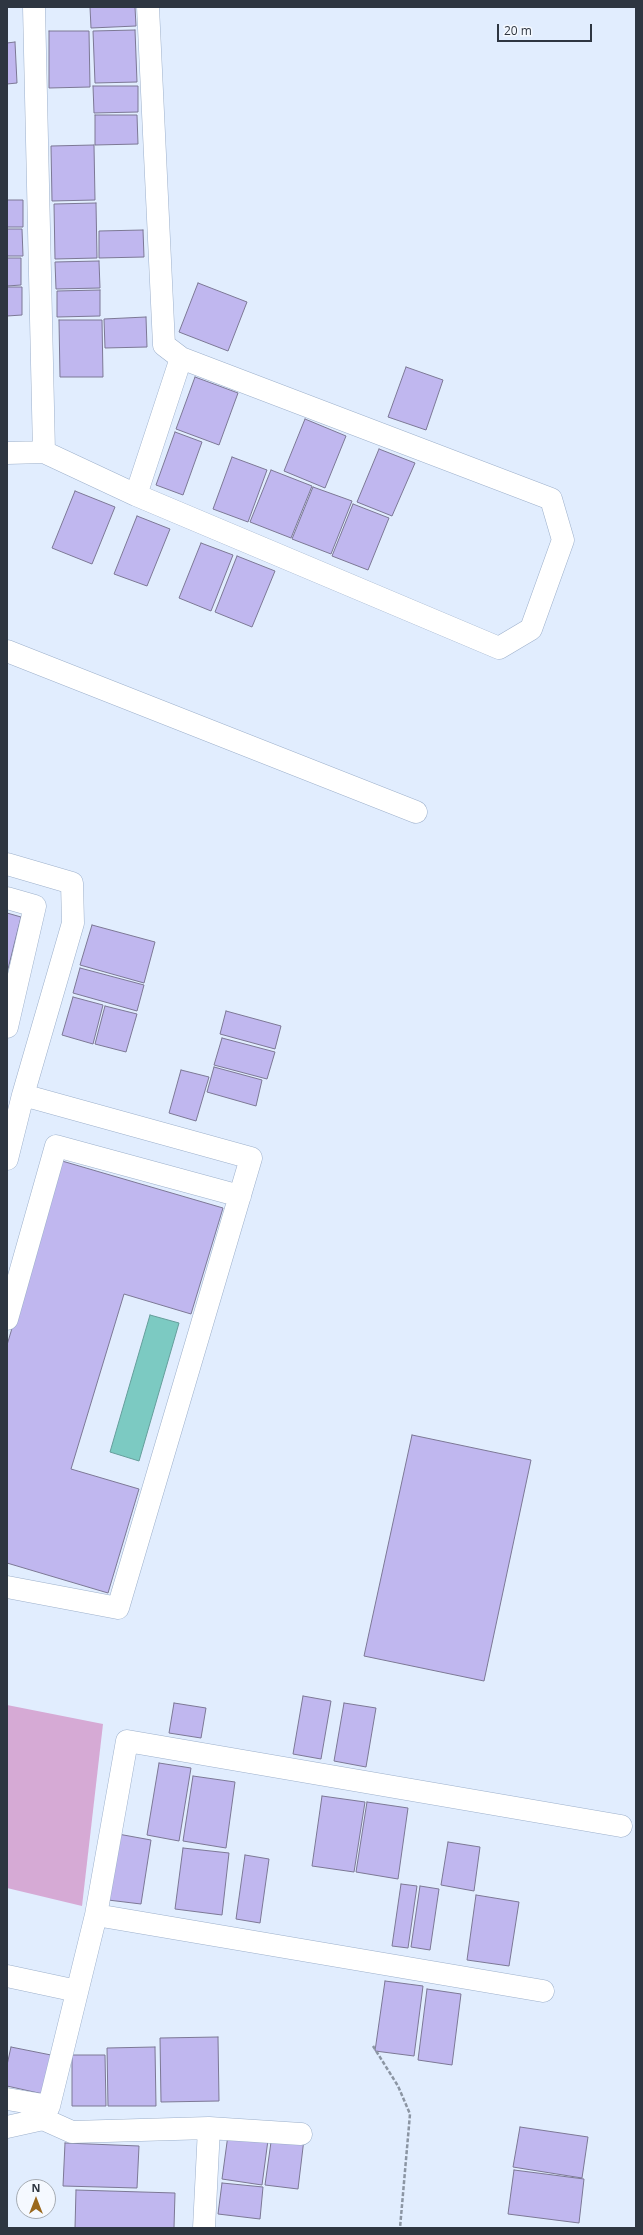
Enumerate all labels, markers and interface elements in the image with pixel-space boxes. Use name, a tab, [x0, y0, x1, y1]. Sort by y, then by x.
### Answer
scale bar	[499, 16, 594, 42]
text: 20 m	[504, 22, 532, 39]
north arrow	[16, 2179, 56, 2219]
text: N	[32, 2180, 40, 2195]

